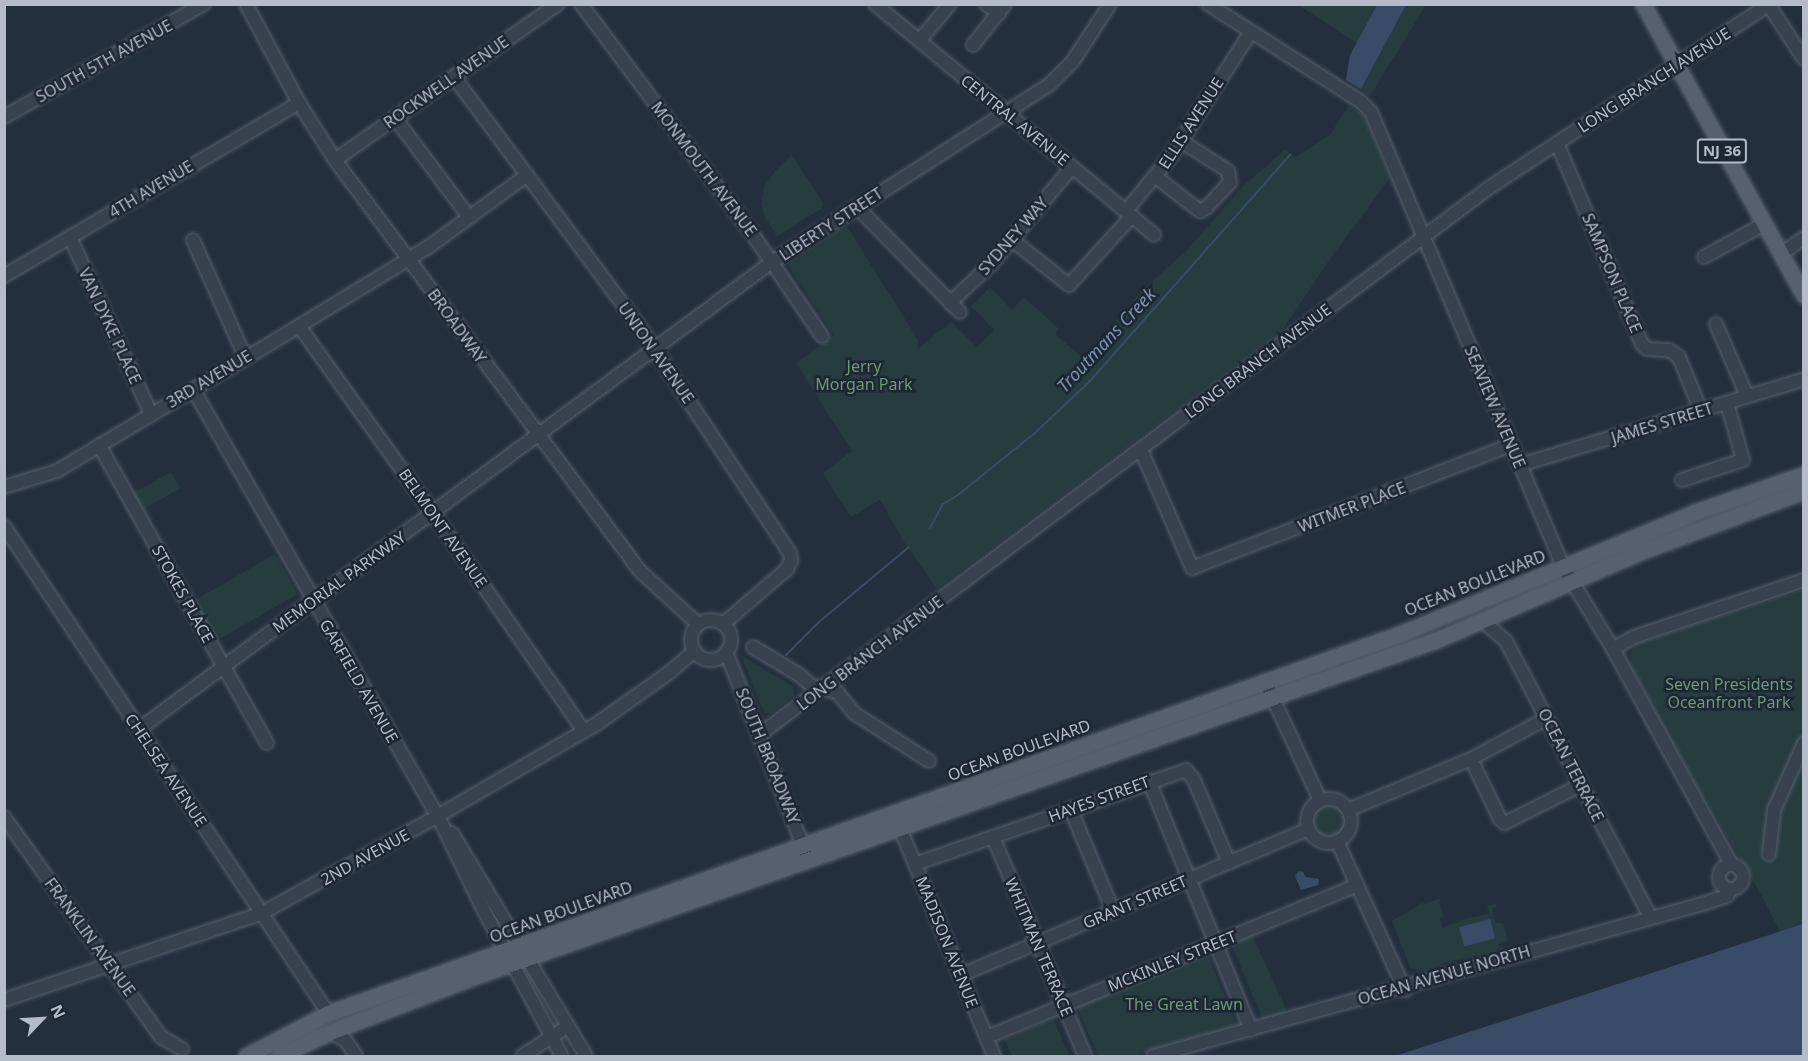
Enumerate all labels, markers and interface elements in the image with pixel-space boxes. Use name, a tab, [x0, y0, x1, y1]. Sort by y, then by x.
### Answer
street label: SOUTH 5TH AVENUE	[33, 16, 175, 106]
street label: LONG BRANCH AVENUE	[1574, 23, 1734, 137]
street label: ROCKWELL AVENUE	[380, 32, 512, 132]
street label: CENTRAL AVENUE	[957, 70, 1073, 170]
street label: ELLIS AVENUE	[1154, 74, 1228, 172]
street label: MONMOUTH AVENUE	[647, 98, 761, 240]
road number: NJ 36	[1696, 139, 1748, 163]
street label: 4TH AVENUE	[105, 156, 197, 222]
street label: LIBERTY STREET	[776, 183, 886, 265]
street label: SYDNEY WAY	[974, 193, 1052, 279]
street label: SAMPSON PLACE	[1578, 210, 1646, 336]
street label: VAN DYKE PLACE	[75, 265, 145, 387]
water label: Troutmans Creek	[1052, 283, 1160, 397]
street label: BROADWAY	[424, 285, 490, 367]
street label: UNION AVENUE	[614, 299, 698, 407]
street label: LONG BRANCH AVENUE	[1181, 300, 1335, 422]
street label: SEAVIEW AVENUE	[1461, 343, 1529, 471]
street label: 3RD AVENUE	[163, 346, 255, 412]
park label: Jerry Morgan Park	[815, 356, 913, 394]
street label: JAMES STREET	[1609, 398, 1715, 448]
street label: BELMONT AVENUE	[395, 465, 491, 591]
street label: WITMER PLACE	[1295, 478, 1409, 536]
street label: MEMORIAL PARKWAY	[269, 527, 409, 637]
street label: STOKES PLACE	[148, 542, 218, 646]
street label: OCEAN BOULEVARD	[1402, 546, 1548, 620]
street label: LONG BRANCH AVENUE	[793, 592, 947, 714]
street label: GARFIELD AVENUE	[316, 616, 402, 746]
park label: Seven Presidents Oceanfront Park	[1665, 674, 1793, 712]
street label: SOUTH BROADWAY	[732, 685, 804, 827]
street label: OCEAN TERRACE	[1534, 705, 1608, 825]
street label: CHELSEA AVENUE	[121, 710, 211, 830]
street label: OCEAN BOULEVARD	[945, 715, 1093, 785]
street label: HAYES STREET	[1046, 772, 1152, 826]
street label: 2ND AVENUE	[317, 825, 413, 889]
street label: GRANT STREET	[1080, 871, 1190, 933]
street label: MADISON AVENUE	[912, 873, 982, 1011]
street label: FRANKLIN AVENUE	[41, 874, 139, 1000]
street label: WHITMAN TERRACE	[1001, 875, 1077, 1019]
street label: OCEAN BOULEVARD	[487, 877, 635, 947]
street label: MCKINLEY STREET	[1105, 926, 1239, 996]
street label: OCEAN AVENUE NORTH	[1356, 941, 1532, 1009]
north arrow	[12, 989, 72, 1049]
park label: The Great Lawn	[1125, 994, 1243, 1014]
text: N	[46, 1001, 71, 1022]

